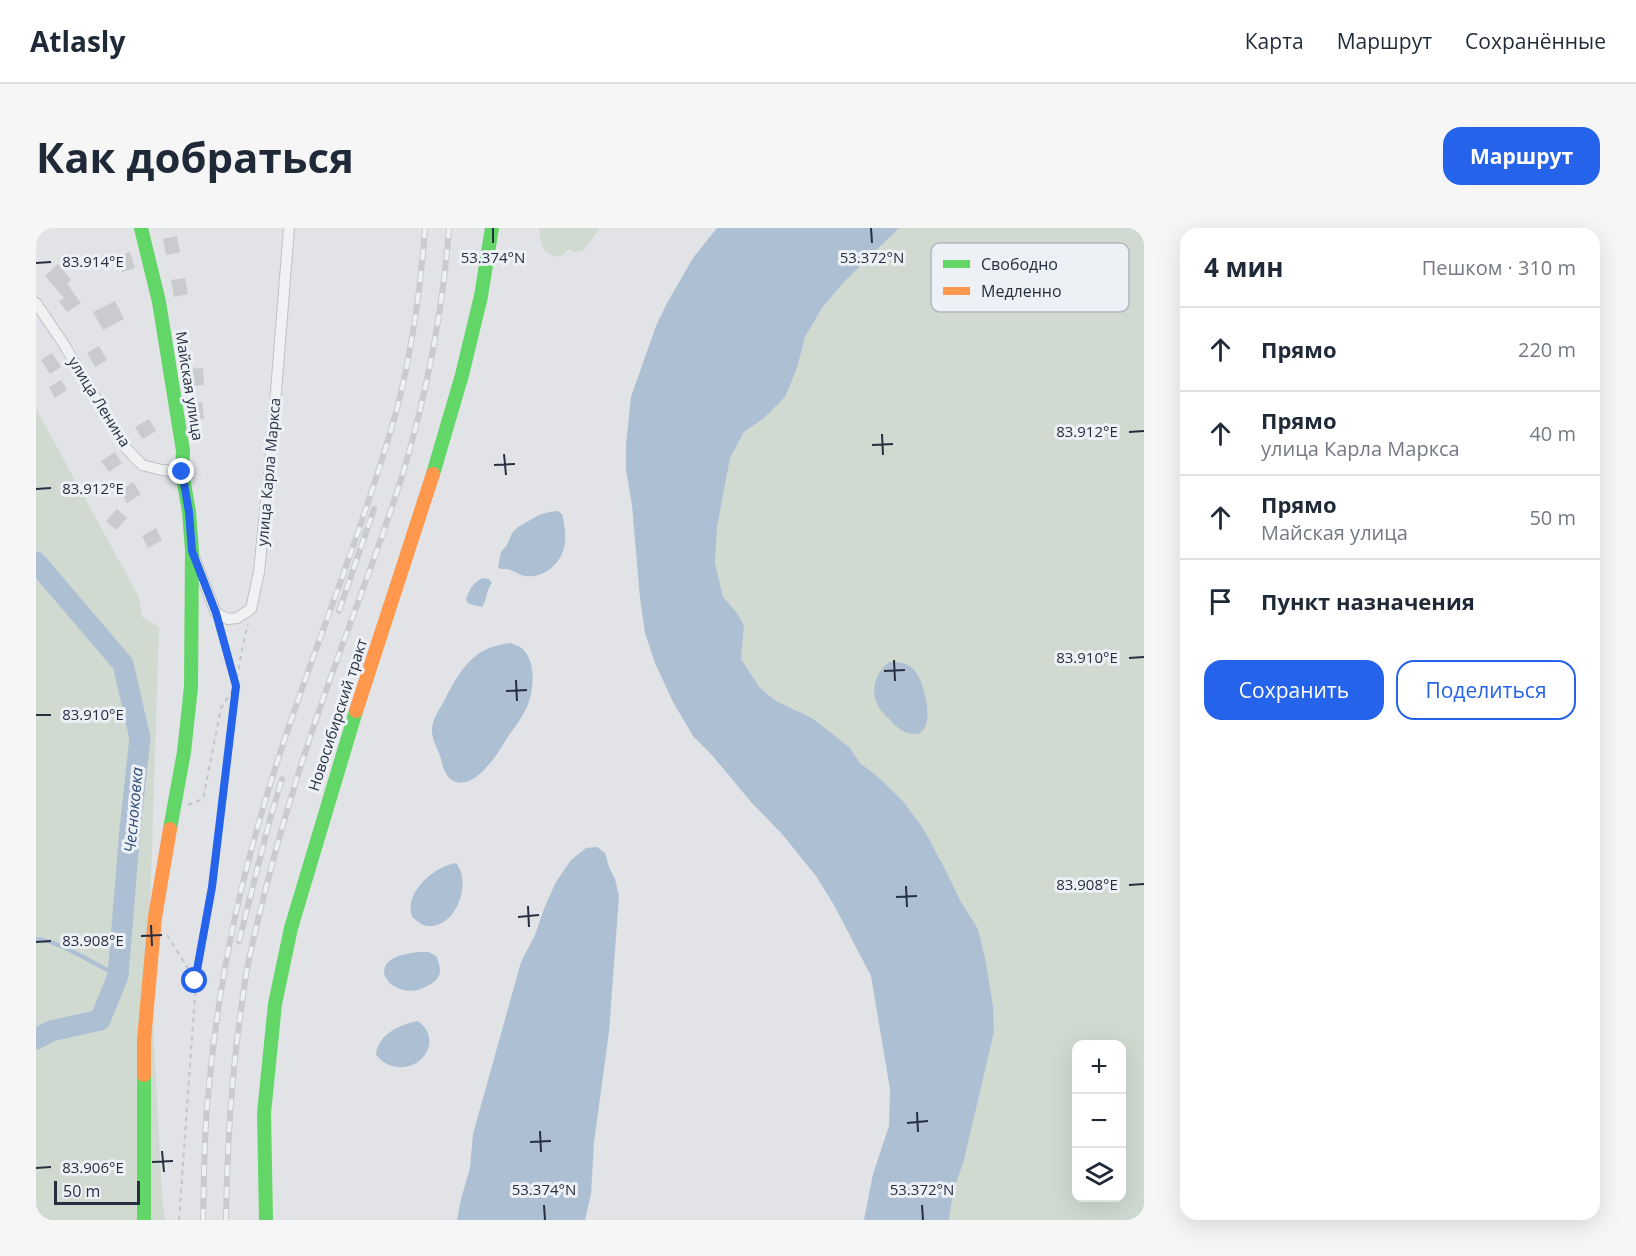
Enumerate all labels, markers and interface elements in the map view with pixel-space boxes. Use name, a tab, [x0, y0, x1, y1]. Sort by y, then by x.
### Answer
text: Atlasly	[30, 22, 125, 60]
text: Карта	[1245, 27, 1304, 55]
text: Маршрут	[1337, 27, 1432, 55]
text: Сохранённые	[1465, 27, 1606, 55]
button: Маршрут	[1443, 127, 1600, 185]
text: Как добраться	[36, 128, 354, 185]
legend	[931, 243, 1129, 312]
text: 53.374°N	[461, 247, 525, 267]
text: 53.372°N	[840, 247, 904, 267]
text: 4 мин	[1204, 249, 1284, 285]
text: 83.914°E	[62, 251, 124, 271]
text: Свободно	[981, 253, 1058, 275]
text: Пешком · 310 m	[1422, 254, 1576, 281]
text: Медленно	[981, 280, 1062, 302]
street label: Майская улица	[171, 330, 208, 442]
icon: ahead	[1204, 333, 1237, 366]
text: Прямо	[1261, 334, 1337, 364]
text: 220 m	[1518, 336, 1576, 363]
street label: улица Ленина	[64, 352, 136, 450]
street label: улица Карла Маркса	[252, 397, 284, 547]
text: Прямо	[1261, 405, 1337, 435]
icon: ahead	[1204, 417, 1237, 450]
text: 40 m	[1529, 420, 1576, 447]
text: 83.912°E	[1056, 421, 1118, 441]
text: улица Карла Маркса	[1261, 435, 1460, 462]
route end	[168, 458, 194, 484]
text: 83.912°E	[62, 478, 124, 498]
text: Прямо	[1261, 489, 1337, 519]
icon: ahead	[1204, 501, 1237, 534]
text: 50 m	[1529, 504, 1576, 531]
text: Майская улица	[1261, 519, 1408, 546]
icon: arrive	[1204, 585, 1237, 618]
text: Пункт назначения	[1261, 586, 1475, 616]
street label: Новосибирский тракт	[303, 636, 371, 794]
text: 83.910°E	[1056, 647, 1118, 667]
button: Сохранить	[1204, 660, 1384, 720]
button: Поделиться	[1396, 660, 1576, 720]
text: 83.910°E	[62, 704, 124, 724]
water label: Чесноковка	[118, 766, 148, 854]
text: 83.908°E	[1056, 874, 1118, 894]
text: 83.908°E	[62, 930, 124, 950]
route start	[181, 967, 207, 993]
map controls	[1072, 1040, 1126, 1202]
button: +	[1072, 1040, 1126, 1094]
button: −	[1072, 1094, 1126, 1148]
button: layers	[1072, 1148, 1126, 1202]
text: 83.906°E	[62, 1157, 124, 1177]
scale bar	[54, 1178, 140, 1206]
text: 53.374°N	[512, 1179, 576, 1199]
text: 53.372°N	[890, 1179, 954, 1199]
text: 50 m	[63, 1180, 100, 1202]

